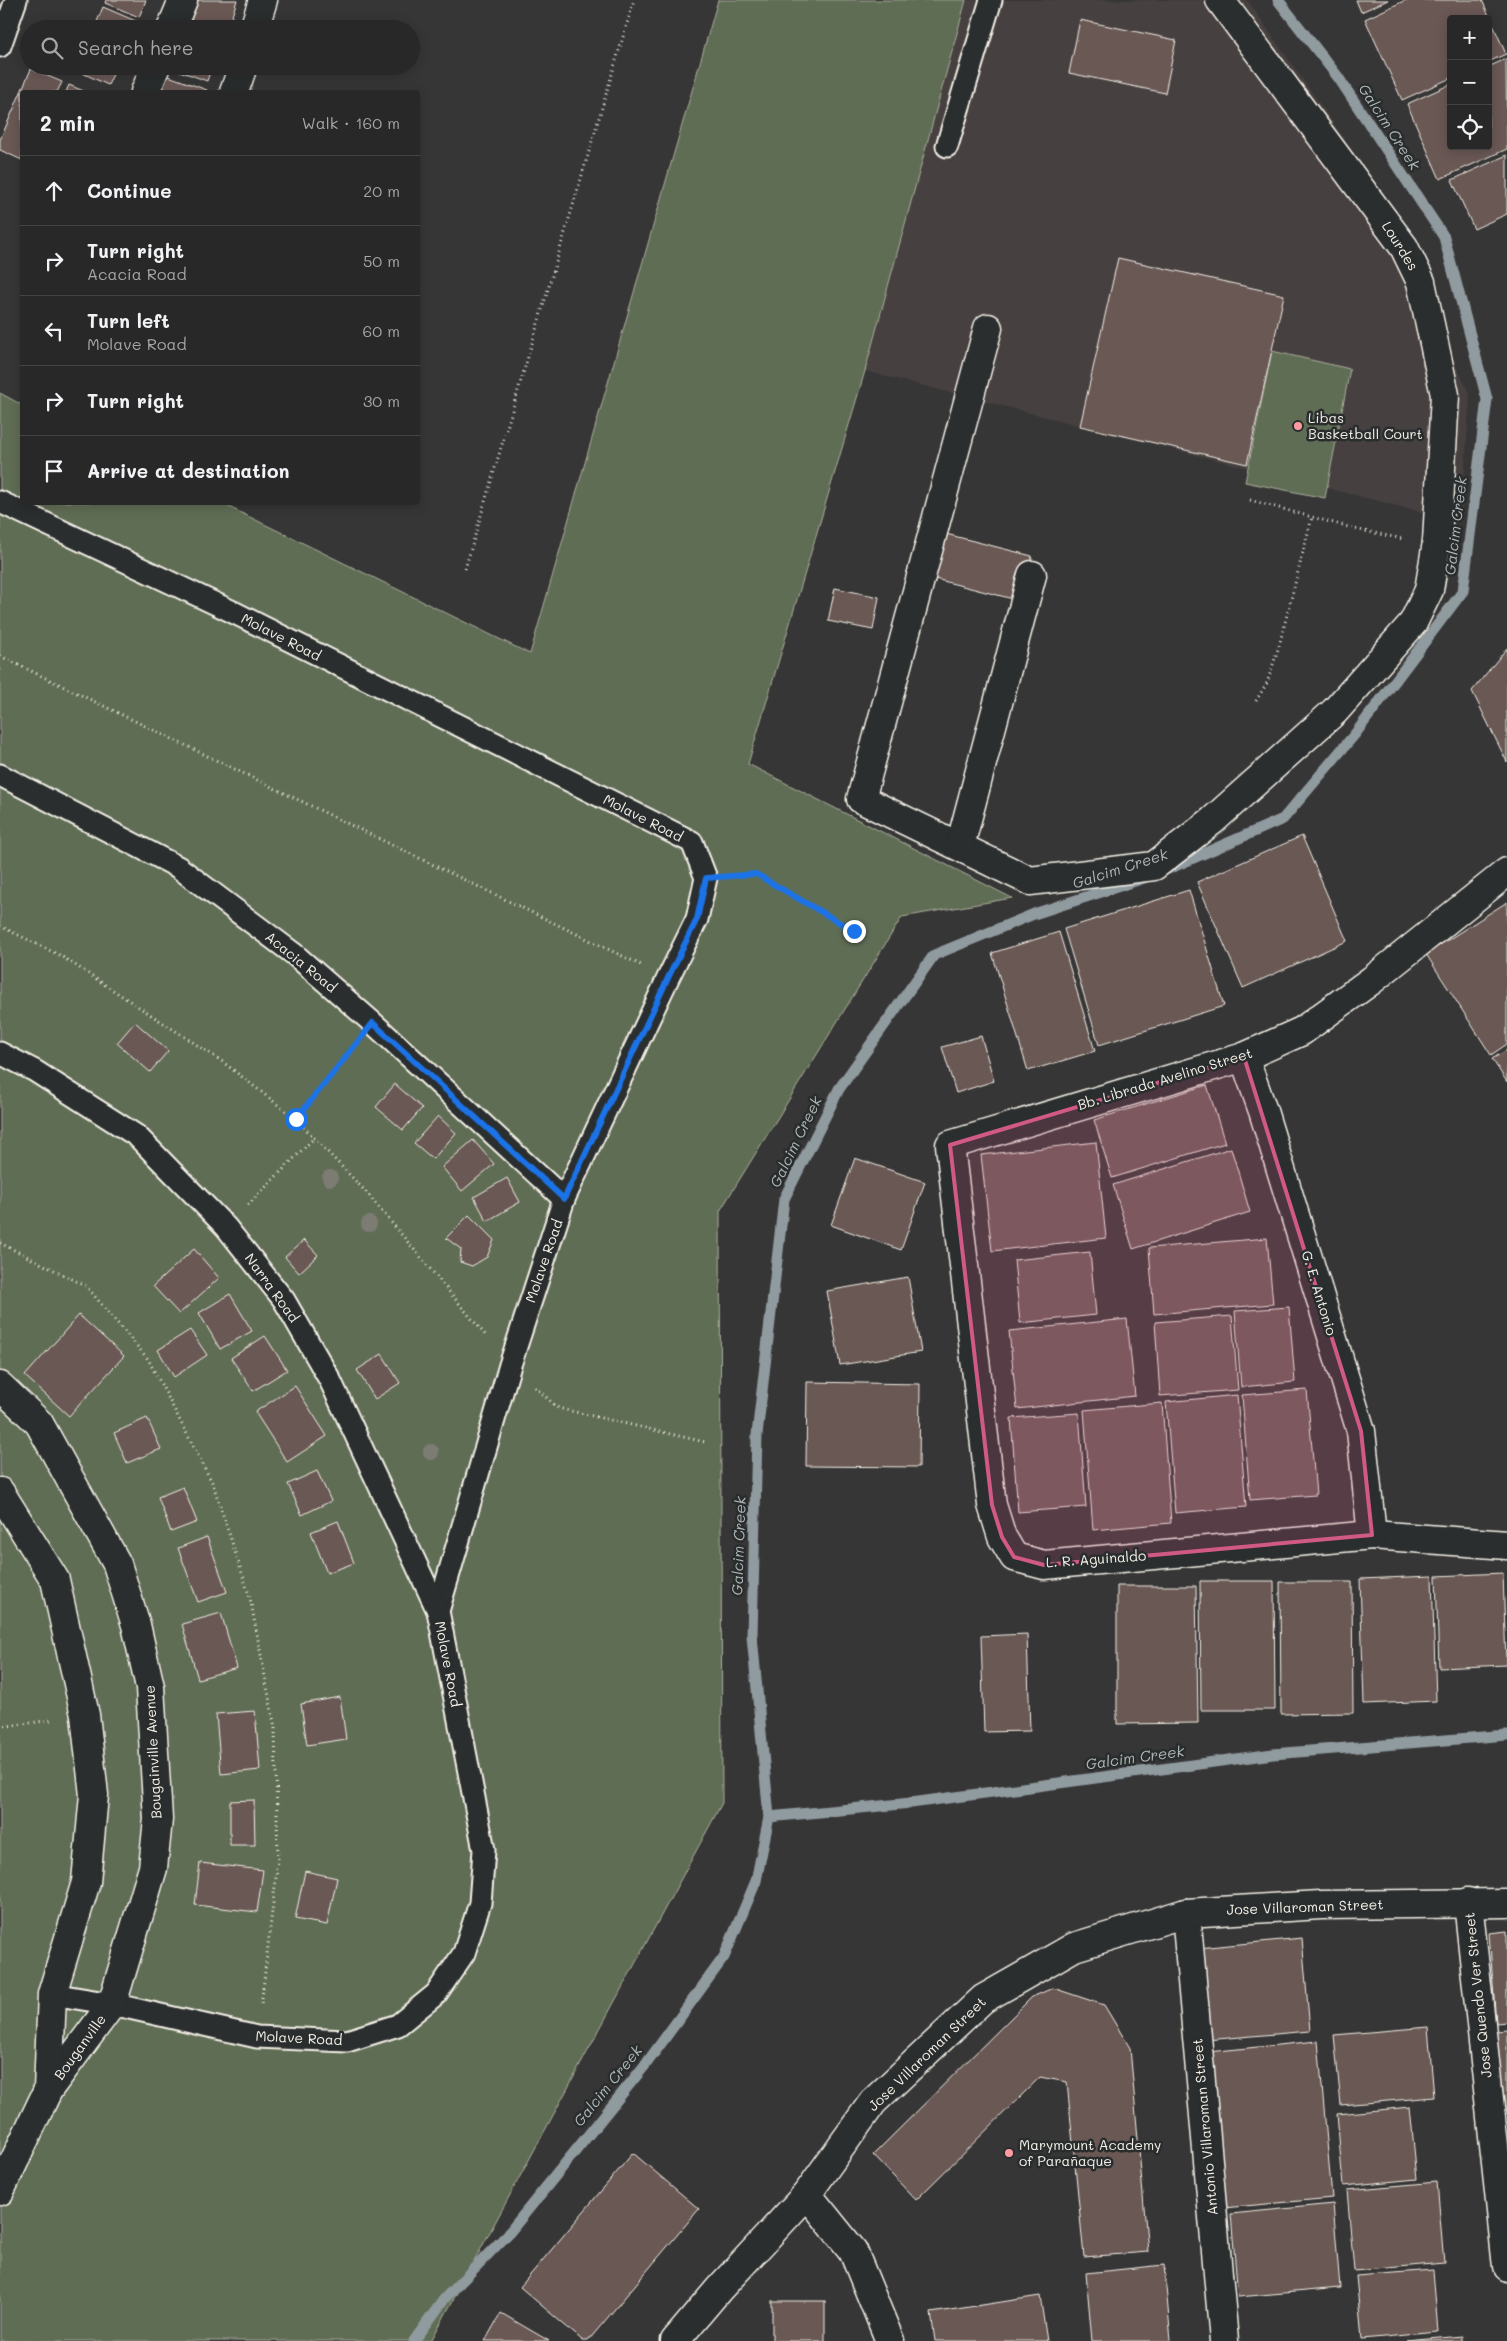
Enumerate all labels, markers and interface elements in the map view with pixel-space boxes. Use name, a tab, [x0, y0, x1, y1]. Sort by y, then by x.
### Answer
map controls	[1447, 15, 1492, 150]
button: +	[1447, 15, 1492, 60]
search box	[20, 20, 420, 75]
icon: search	[38, 34, 66, 62]
text: Search here	[78, 35, 194, 60]
button: −	[1447, 60, 1492, 105]
water label: Galcim Creek	[1354, 79, 1426, 174]
button: locate	[1447, 105, 1492, 150]
text: 2 min	[40, 109, 95, 136]
text: Walk · 160 m	[302, 112, 400, 133]
icon: ahead	[40, 177, 68, 205]
text: Continue	[87, 178, 172, 203]
text: 20 m	[363, 180, 400, 201]
street label: Lourdes	[1378, 218, 1423, 274]
text: Turn right	[87, 238, 184, 263]
icon: right	[40, 247, 68, 275]
text: 50 m	[363, 250, 400, 271]
text: Acacia Road	[87, 263, 187, 284]
text: Turn left	[87, 308, 170, 333]
icon: left	[40, 317, 68, 345]
text: 60 m	[363, 320, 400, 341]
text: Molave Road	[87, 333, 187, 354]
icon: right	[40, 387, 68, 415]
text: Turn right	[87, 388, 184, 413]
text: 30 m	[363, 390, 400, 411]
place label: Libas Basketball Court	[1308, 408, 1423, 443]
marker: Libas Basketball Court	[1292, 420, 1304, 432]
icon: arrive	[40, 457, 68, 485]
text: Arrive at destination	[87, 458, 290, 483]
water label: Galcim Creek	[1439, 474, 1471, 576]
street label: Molave Road	[238, 608, 324, 665]
street label: Molave Road	[600, 789, 686, 846]
water label: Galcim Creek	[1069, 843, 1171, 893]
route end	[843, 920, 866, 943]
street label: Acacia Road	[261, 927, 341, 997]
street label: Bb. Librada Avelino Street	[1075, 1043, 1255, 1114]
water label: Galcim Creek	[764, 1092, 826, 1191]
route start	[285, 1108, 308, 1131]
street label: Molave Road	[520, 1216, 567, 1305]
street label: G. E. Antonio	[1298, 1248, 1341, 1338]
street label: Narra Road	[241, 1249, 304, 1326]
water label: Galcim Creek	[726, 1495, 750, 1596]
street label: L. R. Aguinaldo	[1045, 1546, 1147, 1571]
street label: Molave Road	[431, 1619, 466, 1709]
street label: Bougainville Avenue	[140, 1685, 165, 1819]
water label: Galcim Creek	[1084, 1740, 1186, 1774]
street label: Jose Villaroman Street	[1226, 1894, 1384, 1919]
street label: Jose Quendo Ver Street	[1459, 1911, 1496, 2079]
street label: Jose Villaroman Street	[864, 1992, 990, 2115]
street label: Bouganville	[49, 2010, 110, 2083]
street label: Molave Road	[255, 2026, 343, 2049]
street label: Antonio Villaroman Street	[1187, 2038, 1222, 2216]
water label: Galcim Creek	[568, 2040, 647, 2130]
place label: Marymount Academy of Parañaque	[1019, 2135, 1161, 2170]
marker: Marymount Academy of Parañaque	[1003, 2147, 1015, 2159]

